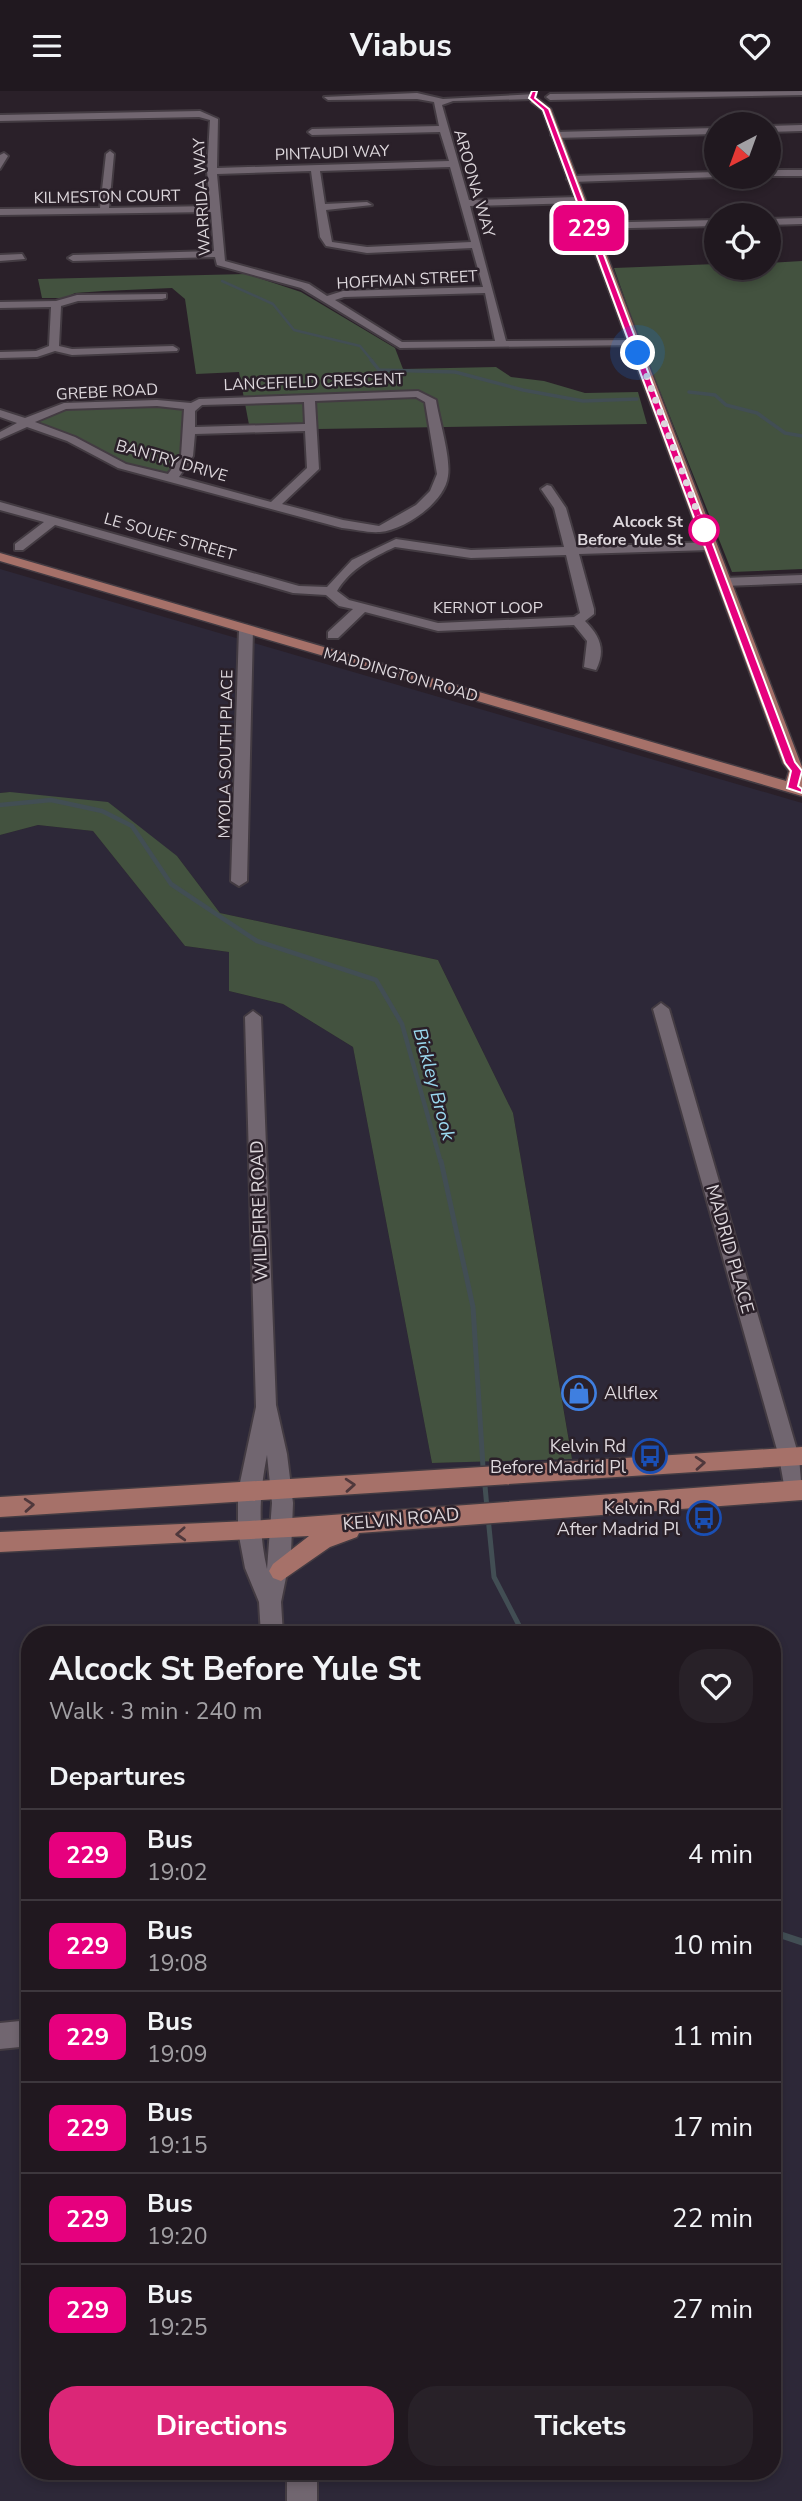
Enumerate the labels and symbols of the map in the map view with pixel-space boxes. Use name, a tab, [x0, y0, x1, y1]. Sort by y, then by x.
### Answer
north arrow	[704, 112, 780, 189]
street label: AROONA WAY	[448, 127, 500, 240]
street label: WARRIDA WAY	[188, 137, 216, 257]
street label: PINTAUDI WAY	[274, 140, 390, 166]
street label: KILMESTON COURT	[33, 185, 181, 209]
line badge: 229	[549, 205, 629, 251]
street label: HOFFMAN STREET	[336, 265, 479, 295]
your location	[620, 335, 655, 370]
street label: LANCEFIELD CRESCENT	[223, 368, 405, 396]
street label: GREBE ROAD	[55, 378, 159, 406]
street label: BANTRY DRIVE	[113, 435, 230, 487]
street label: LE SOUEF STREET	[101, 508, 239, 566]
place label: Alcock St Before Yule St	[577, 511, 684, 551]
marker: Alcock St Before Yule St	[689, 515, 719, 545]
street label: KERNOT LOOP	[433, 597, 543, 619]
street label: MADDINGTON ROAD	[321, 642, 481, 708]
street label: MYOLA SOUTH PLACE	[214, 670, 238, 839]
water label: Bickley Brook	[406, 1025, 462, 1144]
street label: WILDFIRE ROAD	[245, 1140, 273, 1282]
street label: MADRID PLACE	[700, 1182, 760, 1316]
shop icon: Allflex	[560, 1374, 598, 1412]
place label: Allflex	[604, 1381, 658, 1405]
place label: Kelvin Rd Before Madrid Pl	[490, 1434, 627, 1479]
bus stop icon: Kelvin Rd Before Madrid Pl	[631, 1437, 669, 1475]
one-way arrow	[694, 1456, 705, 1471]
one-way arrow	[345, 1478, 356, 1493]
place label: Kelvin Rd After Madrid Pl	[557, 1496, 681, 1541]
one-way arrow	[24, 1498, 35, 1513]
bus stop icon: Kelvin Rd After Madrid Pl	[685, 1499, 723, 1537]
street label: KELVIN ROAD	[342, 1502, 460, 1536]
one-way arrow	[175, 1527, 186, 1542]

